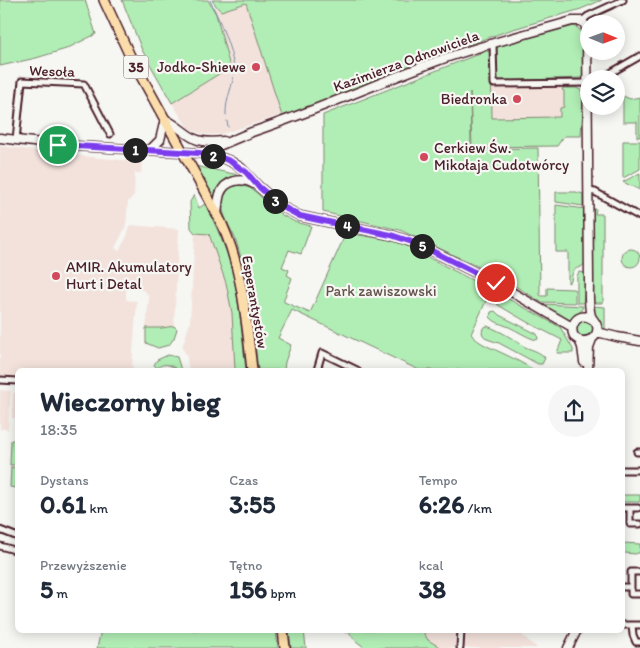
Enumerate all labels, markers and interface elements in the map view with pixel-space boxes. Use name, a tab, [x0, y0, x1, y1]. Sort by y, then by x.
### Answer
north arrow	[580, 15, 625, 60]
map controls	[580, 15, 625, 115]
street label: Kazimierza Odnowiciela	[331, 26, 482, 96]
road number: 35	[124, 56, 148, 78]
place label: Jodko-Shiewe	[157, 58, 246, 76]
street label: Wesoła	[29, 61, 75, 81]
marker: Jodko-Shiewe	[250, 61, 262, 73]
button: layers	[580, 70, 625, 115]
place label: Biedronka	[441, 90, 507, 108]
marker: Biedronka	[511, 93, 523, 105]
pin	[37, 124, 79, 166]
icon: arrive	[44, 131, 72, 159]
pin: 1	[122, 138, 148, 162]
place label: Cerkiew Św. Mikołaja Cudotwórcy	[434, 139, 569, 174]
text: 1	[132, 142, 139, 159]
pin: 2	[200, 144, 226, 168]
text: 2	[210, 148, 217, 165]
marker: Cerkiew Św. Mikołaja Cudotwórcy	[418, 151, 430, 163]
pin: 3	[262, 188, 288, 214]
text: 3	[272, 193, 279, 210]
pin: 4	[334, 214, 360, 238]
text: 4	[343, 218, 352, 235]
pin: 5	[410, 234, 434, 258]
text: 5	[419, 238, 426, 255]
street label: Esperantystów	[238, 254, 272, 350]
place label: AMIR. Akumulatory Hurt i Detal	[66, 258, 192, 293]
pin	[475, 262, 517, 304]
icon: check	[482, 269, 510, 297]
marker: AMIR. Akumulatory Hurt i Detal	[50, 270, 62, 282]
park label: Park zawiszowski	[325, 282, 437, 300]
text: Wieczorny bieg	[40, 384, 220, 418]
button: share	[548, 385, 600, 437]
text: 18:35	[40, 420, 77, 439]
text: Dystans	[40, 472, 89, 489]
text: Czas	[229, 472, 258, 489]
text: Tempo	[419, 472, 458, 489]
text: 0.61	[40, 489, 86, 519]
text: 3:55	[229, 489, 275, 519]
text: 6:26	[419, 489, 464, 519]
text: km	[86, 500, 108, 517]
text: /km	[464, 500, 492, 517]
text: Przewyższenie	[40, 557, 127, 574]
text: Tętno	[229, 557, 262, 574]
text: kcal	[419, 557, 444, 574]
text: 5	[40, 574, 53, 604]
text: 156	[229, 574, 267, 604]
text: 38	[419, 574, 446, 604]
text: m	[53, 585, 68, 602]
text: bpm	[267, 585, 296, 602]

